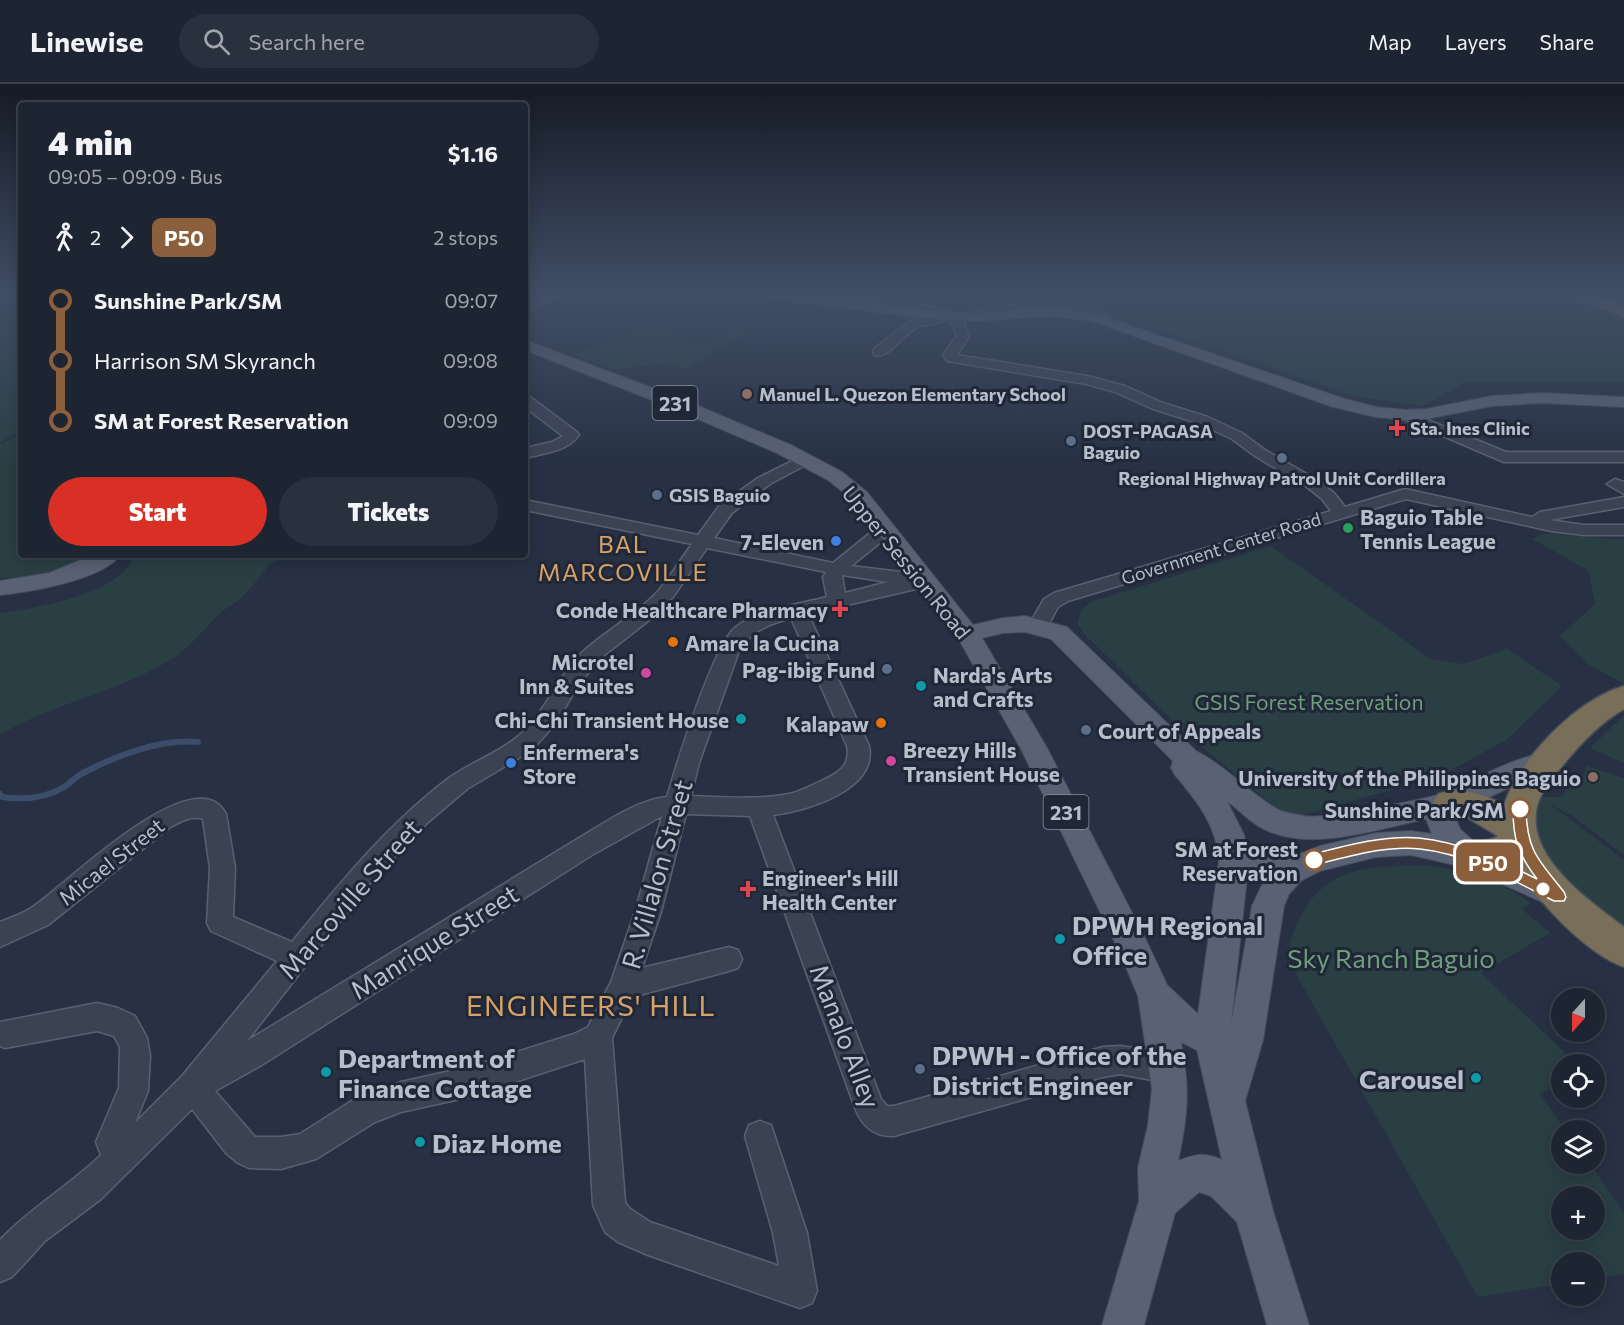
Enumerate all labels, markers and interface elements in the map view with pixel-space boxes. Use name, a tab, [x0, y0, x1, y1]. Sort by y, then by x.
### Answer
search box	[179, 14, 599, 68]
text: Linewise	[30, 24, 143, 58]
icon: search	[200, 25, 233, 58]
text: Search here	[248, 28, 365, 55]
text: Map	[1368, 29, 1412, 54]
text: Layers	[1445, 29, 1507, 54]
text: Share	[1540, 29, 1594, 54]
text: 4 min	[48, 121, 132, 162]
text: $1.16	[448, 140, 498, 167]
text: 09:05 – 09:09 · Bus	[48, 164, 223, 188]
icon: walk	[48, 221, 81, 254]
icon: forward	[110, 221, 143, 254]
text: 2	[90, 225, 101, 249]
text: P50	[164, 225, 204, 250]
text: 2 stops	[433, 225, 498, 249]
text: Sunshine Park/SM	[94, 287, 282, 314]
text: 09:07	[445, 288, 498, 312]
text: Harrison SM Skyranch	[94, 347, 316, 374]
text: 09:08	[443, 348, 498, 372]
place label: Manuel L. Quezon Elementary School	[759, 383, 1066, 405]
road number: 231	[652, 386, 698, 420]
marker: Manuel L. Quezon Elementary School	[740, 387, 754, 401]
text: SM at Forest Reservation	[94, 407, 349, 434]
text: 09:09	[443, 408, 498, 432]
place label: Sta. Ines Clinic	[1410, 417, 1530, 439]
marker: Sta. Ines Clinic	[1388, 419, 1406, 437]
place label: DOST-PAGASA Baguio	[1083, 420, 1213, 463]
marker: DOST-PAGASA Baguio	[1064, 434, 1078, 448]
marker: Regional Highway Patrol Unit Cordillera	[1275, 451, 1289, 465]
place label: Regional Highway Patrol Unit Cordillera	[1118, 467, 1446, 489]
button: Start	[48, 477, 267, 546]
button: Tickets	[279, 477, 498, 546]
street label: Upper Session Road	[838, 481, 976, 643]
place label: GSIS Baguio	[669, 484, 770, 506]
marker: GSIS Baguio	[650, 488, 664, 502]
place label: Baguio Table Tennis League	[1360, 504, 1496, 553]
street label: Government Center Road	[1119, 507, 1323, 589]
marker: Baguio Table Tennis League	[1341, 521, 1355, 535]
district label: BAL MARCOVILLE	[538, 529, 708, 586]
place label: 7-Eleven	[740, 529, 824, 554]
marker: 7-Eleven	[829, 534, 843, 548]
place label: Conde Healthcare Pharmacy	[556, 597, 828, 622]
marker: Conde Healthcare Pharmacy	[833, 602, 847, 616]
place label: Amare la Cucina	[685, 630, 839, 655]
marker: Amare la Cucina	[666, 635, 680, 649]
place label: Microtel Inn & Suites	[519, 649, 634, 698]
place label: Pag-ibig Fund	[742, 657, 875, 682]
marker: Pag-ibig Fund	[880, 662, 894, 676]
place label: Narda's Arts and Crafts	[933, 662, 1053, 711]
marker: Microtel Inn & Suites	[639, 666, 653, 680]
marker: Narda's Arts and Crafts	[914, 679, 928, 693]
park label: GSIS Forest Reservation	[1195, 689, 1423, 714]
place label: Chi-Chi Transient House	[495, 707, 729, 732]
place label: Kalapaw	[786, 711, 870, 736]
marker: Chi-Chi Transient House	[734, 712, 748, 726]
marker: Kalapaw	[874, 716, 888, 730]
place label: Court of Appeals	[1098, 718, 1261, 743]
marker: Court of Appeals	[1079, 723, 1093, 737]
place label: Breezy Hills Transient House	[903, 737, 1060, 786]
place label: Enfermera's Store	[523, 739, 639, 788]
marker: Breezy Hills Transient House	[884, 754, 898, 768]
marker: Enfermera's Store	[504, 756, 518, 770]
place label: University of the Philippines Baguio	[1238, 765, 1581, 790]
marker: University of the Philippines Baguio	[1586, 770, 1600, 784]
street label: R. Villalon Street	[614, 776, 698, 972]
road number: 231	[1044, 795, 1088, 829]
place label: Sunshine Park/SM	[1324, 797, 1504, 822]
marker: Sunshine Park/SM	[1509, 798, 1531, 820]
street label: Micael Street	[53, 812, 169, 910]
street label: Marcoville Street	[271, 812, 427, 984]
place label: SM at Forest Reservation	[1175, 836, 1298, 885]
line badge: P50	[1454, 842, 1522, 882]
marker: SM at Forest Reservation	[1303, 849, 1325, 871]
text: P50	[1468, 850, 1508, 875]
place label: Engineer's Hill Health Center	[762, 865, 899, 914]
street label: Manrique Street	[344, 877, 524, 1005]
marker: Engineer's Hill Health Center	[739, 880, 757, 898]
unlabelled marker	[1534, 880, 1552, 898]
place label: DPWH Regional Office	[1072, 909, 1263, 970]
marker: DPWH Regional Office	[1053, 932, 1067, 946]
park label: Sky Ranch Baguio	[1287, 942, 1495, 973]
street label: Manalo Alley	[804, 960, 888, 1112]
district label: ENGINEERS' HILL	[466, 988, 716, 1022]
north arrow	[1551, 988, 1605, 1042]
map controls	[1551, 988, 1605, 1306]
place label: DPWH - Office of the District Engineer	[932, 1039, 1187, 1100]
place label: Department of Finance Cottage	[338, 1042, 532, 1103]
button: locate	[1551, 1054, 1605, 1108]
marker: DPWH - Office of the District Engineer	[913, 1062, 927, 1076]
place label: Carousel	[1359, 1063, 1464, 1094]
marker: Department of Finance Cottage	[319, 1065, 333, 1079]
marker: Carousel	[1469, 1071, 1483, 1085]
button: layers	[1551, 1120, 1605, 1174]
place label: Diaz Home	[432, 1127, 562, 1158]
marker: Diaz Home	[413, 1135, 427, 1149]
button: +	[1551, 1186, 1605, 1240]
button: −	[1551, 1252, 1605, 1306]

